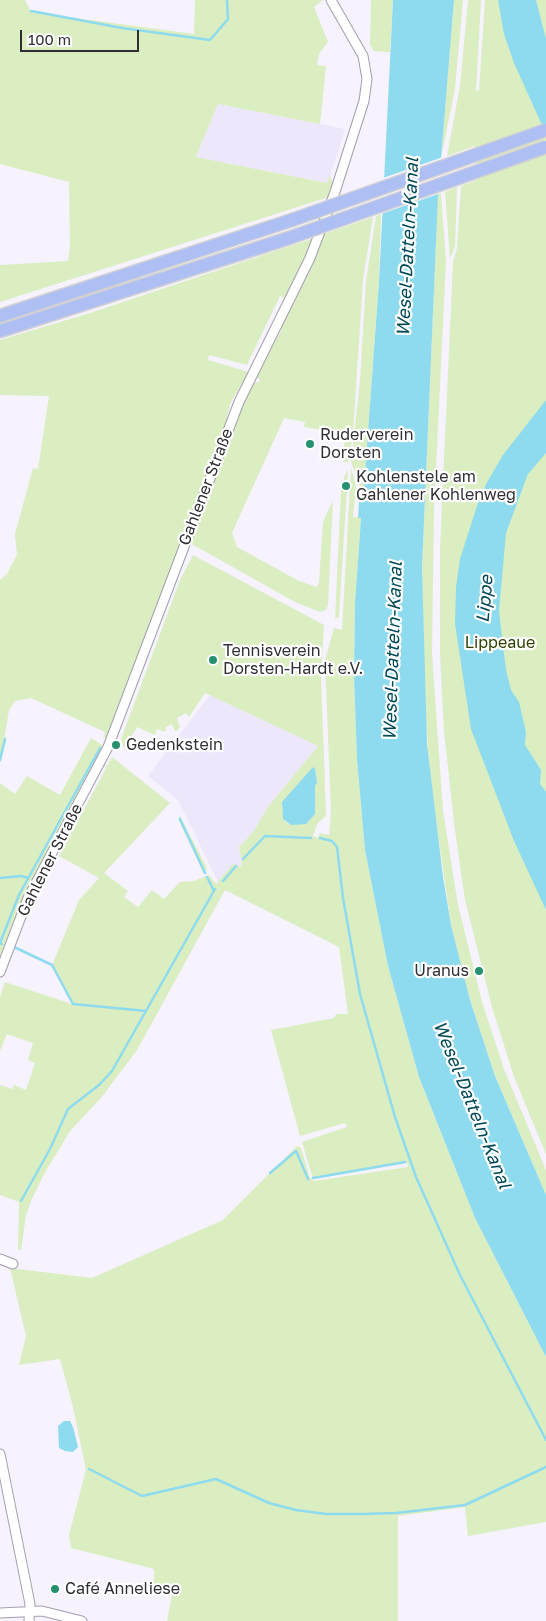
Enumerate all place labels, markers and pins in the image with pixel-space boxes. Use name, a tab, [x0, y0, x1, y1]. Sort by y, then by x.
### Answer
place label: Ruderverein Dorsten	[320, 425, 413, 463]
marker: Ruderverein Dorsten	[304, 438, 316, 450]
place label: Kohlenstele am Gahlener Kohlenweg	[356, 467, 516, 505]
marker: Kohlenstele am Gahlener Kohlenweg	[340, 480, 352, 492]
place label: Tennisverein Dorsten-Hardt e.V.	[223, 641, 363, 679]
marker: Tennisverein Dorsten-Hardt e.V.	[207, 654, 219, 666]
place label: Gedenkstein	[126, 735, 223, 755]
marker: Gedenkstein	[110, 739, 122, 751]
place label: Uranus	[414, 961, 469, 981]
marker: Uranus	[473, 965, 485, 977]
place label: Café Anneliese	[65, 1579, 180, 1599]
marker: Café Anneliese	[49, 1583, 61, 1595]

